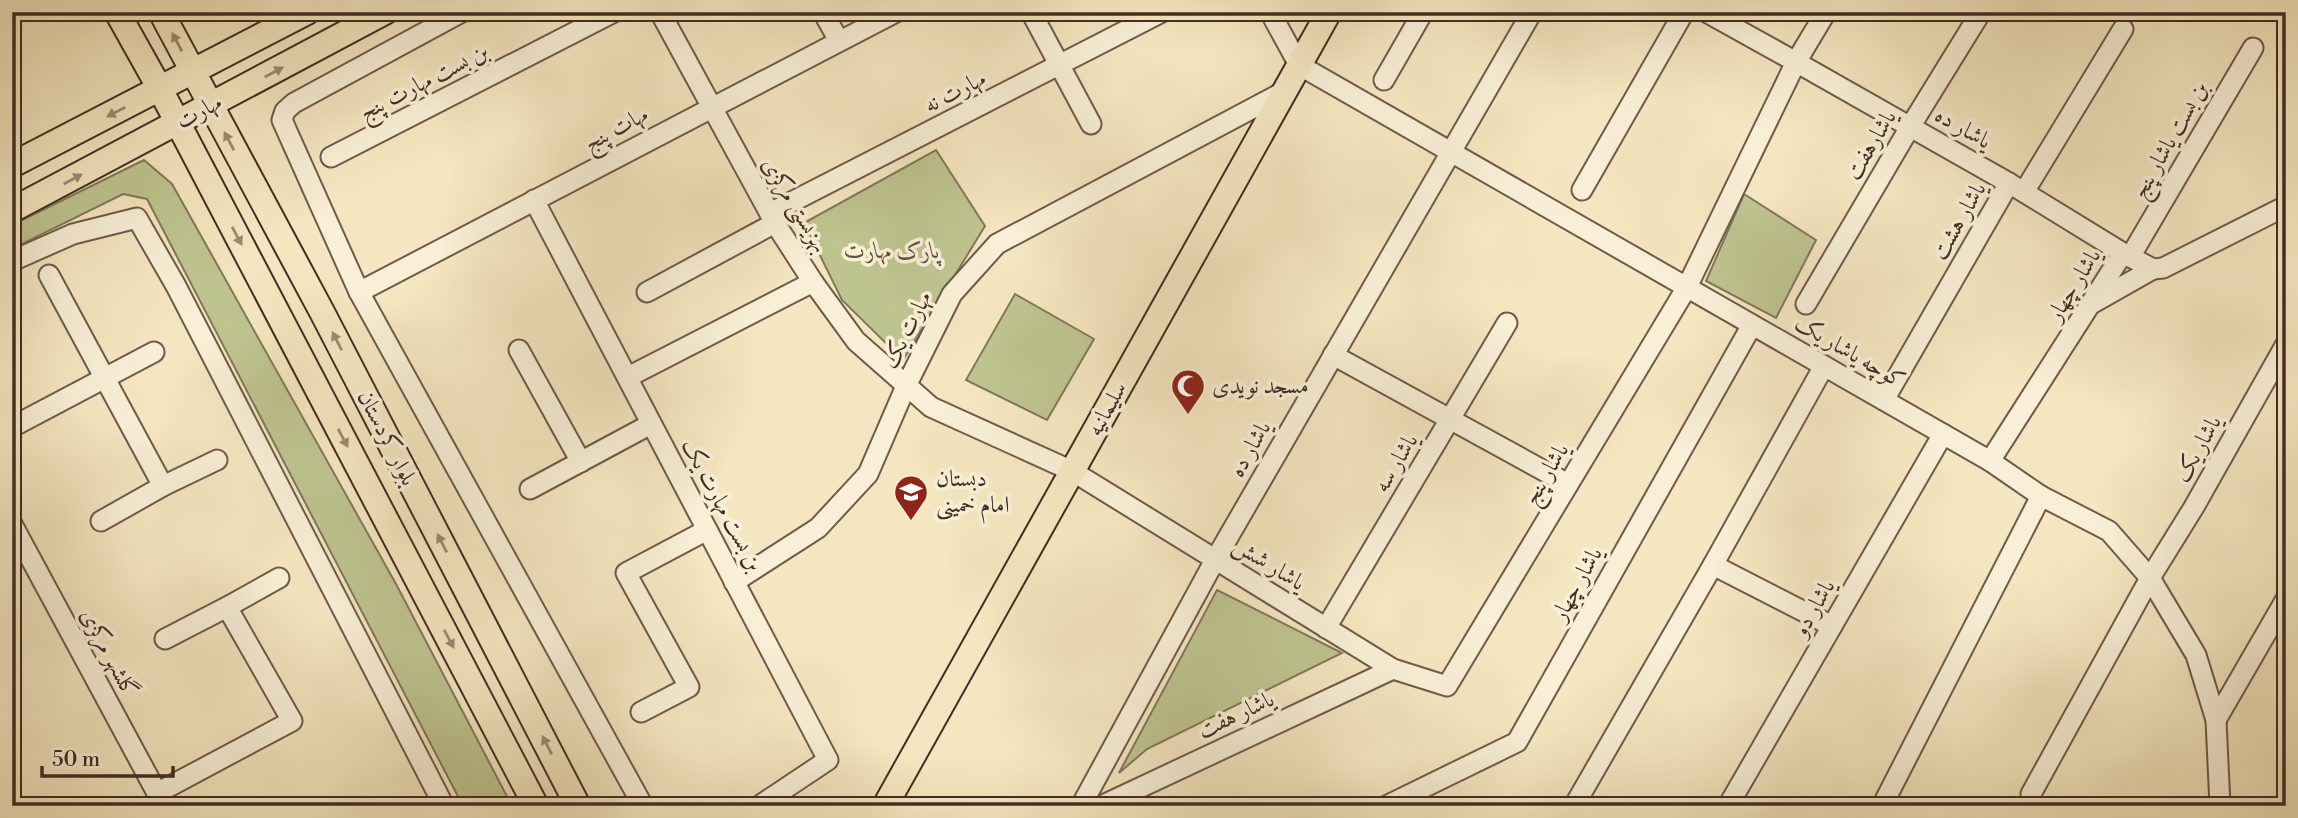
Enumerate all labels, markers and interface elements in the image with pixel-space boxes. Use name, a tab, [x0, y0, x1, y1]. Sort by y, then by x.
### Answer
one-way arrow	[172, 32, 183, 52]
street label: بن بست مهارت پنج	[355, 37, 496, 132]
street label: مهارت نه	[919, 65, 991, 119]
one-way arrow	[264, 67, 284, 78]
street label: بن بست یاشار پنج	[2125, 76, 2220, 207]
street label: مهارت	[171, 88, 227, 136]
street label: مهات پنج	[579, 100, 656, 163]
street label: یاشار ده	[1930, 101, 1998, 156]
street label: یاشارهفت	[1839, 104, 1904, 185]
one-way arrow	[106, 106, 126, 117]
one-way arrow	[223, 131, 235, 151]
street label: بهزیستی مرکزی	[755, 152, 834, 258]
one-way arrow	[63, 173, 83, 184]
street label: یاشار هشت	[1925, 176, 1993, 265]
one-way arrow	[230, 227, 242, 247]
park label: پارک مهارت	[844, 237, 941, 267]
street label: یاشار چهار	[2040, 242, 2108, 328]
street label: مهارت یک	[876, 286, 938, 373]
street label: کوچه یاشار یک	[1789, 309, 1910, 396]
one-way arrow	[331, 331, 343, 351]
mosque icon: مسجد نویدی	[1169, 367, 1207, 416]
place label: مسجد نویدی	[1212, 372, 1309, 400]
street label: سلیمانیه	[1081, 377, 1133, 441]
street label: بلوار کردستان	[351, 386, 423, 490]
street label: یاشار یک	[2168, 409, 2229, 487]
street label: یاشار ده	[1223, 414, 1278, 482]
street label: یاشار سه	[1368, 427, 1425, 497]
one-way arrow	[337, 428, 348, 448]
street label: بن بست مهارت یک	[675, 434, 769, 576]
street label: یاشار پنج	[1517, 437, 1581, 513]
place label: دبستان امام خمینی	[936, 465, 1010, 524]
school or university icon: دبستان امام خمینی	[892, 473, 930, 522]
street label: یاشار شش	[1227, 531, 1312, 599]
one-way arrow	[436, 533, 447, 553]
street label: یاشار چهار	[1544, 541, 1610, 628]
street label: یاشار دو	[1786, 573, 1842, 643]
street label: گلشهر مرکزی	[73, 603, 145, 703]
one-way arrow	[443, 629, 454, 649]
street label: یاشار هفت	[1193, 684, 1280, 745]
scale bar	[42, 734, 173, 778]
one-way arrow	[541, 735, 552, 755]
text: 50 m	[52, 747, 100, 773]

